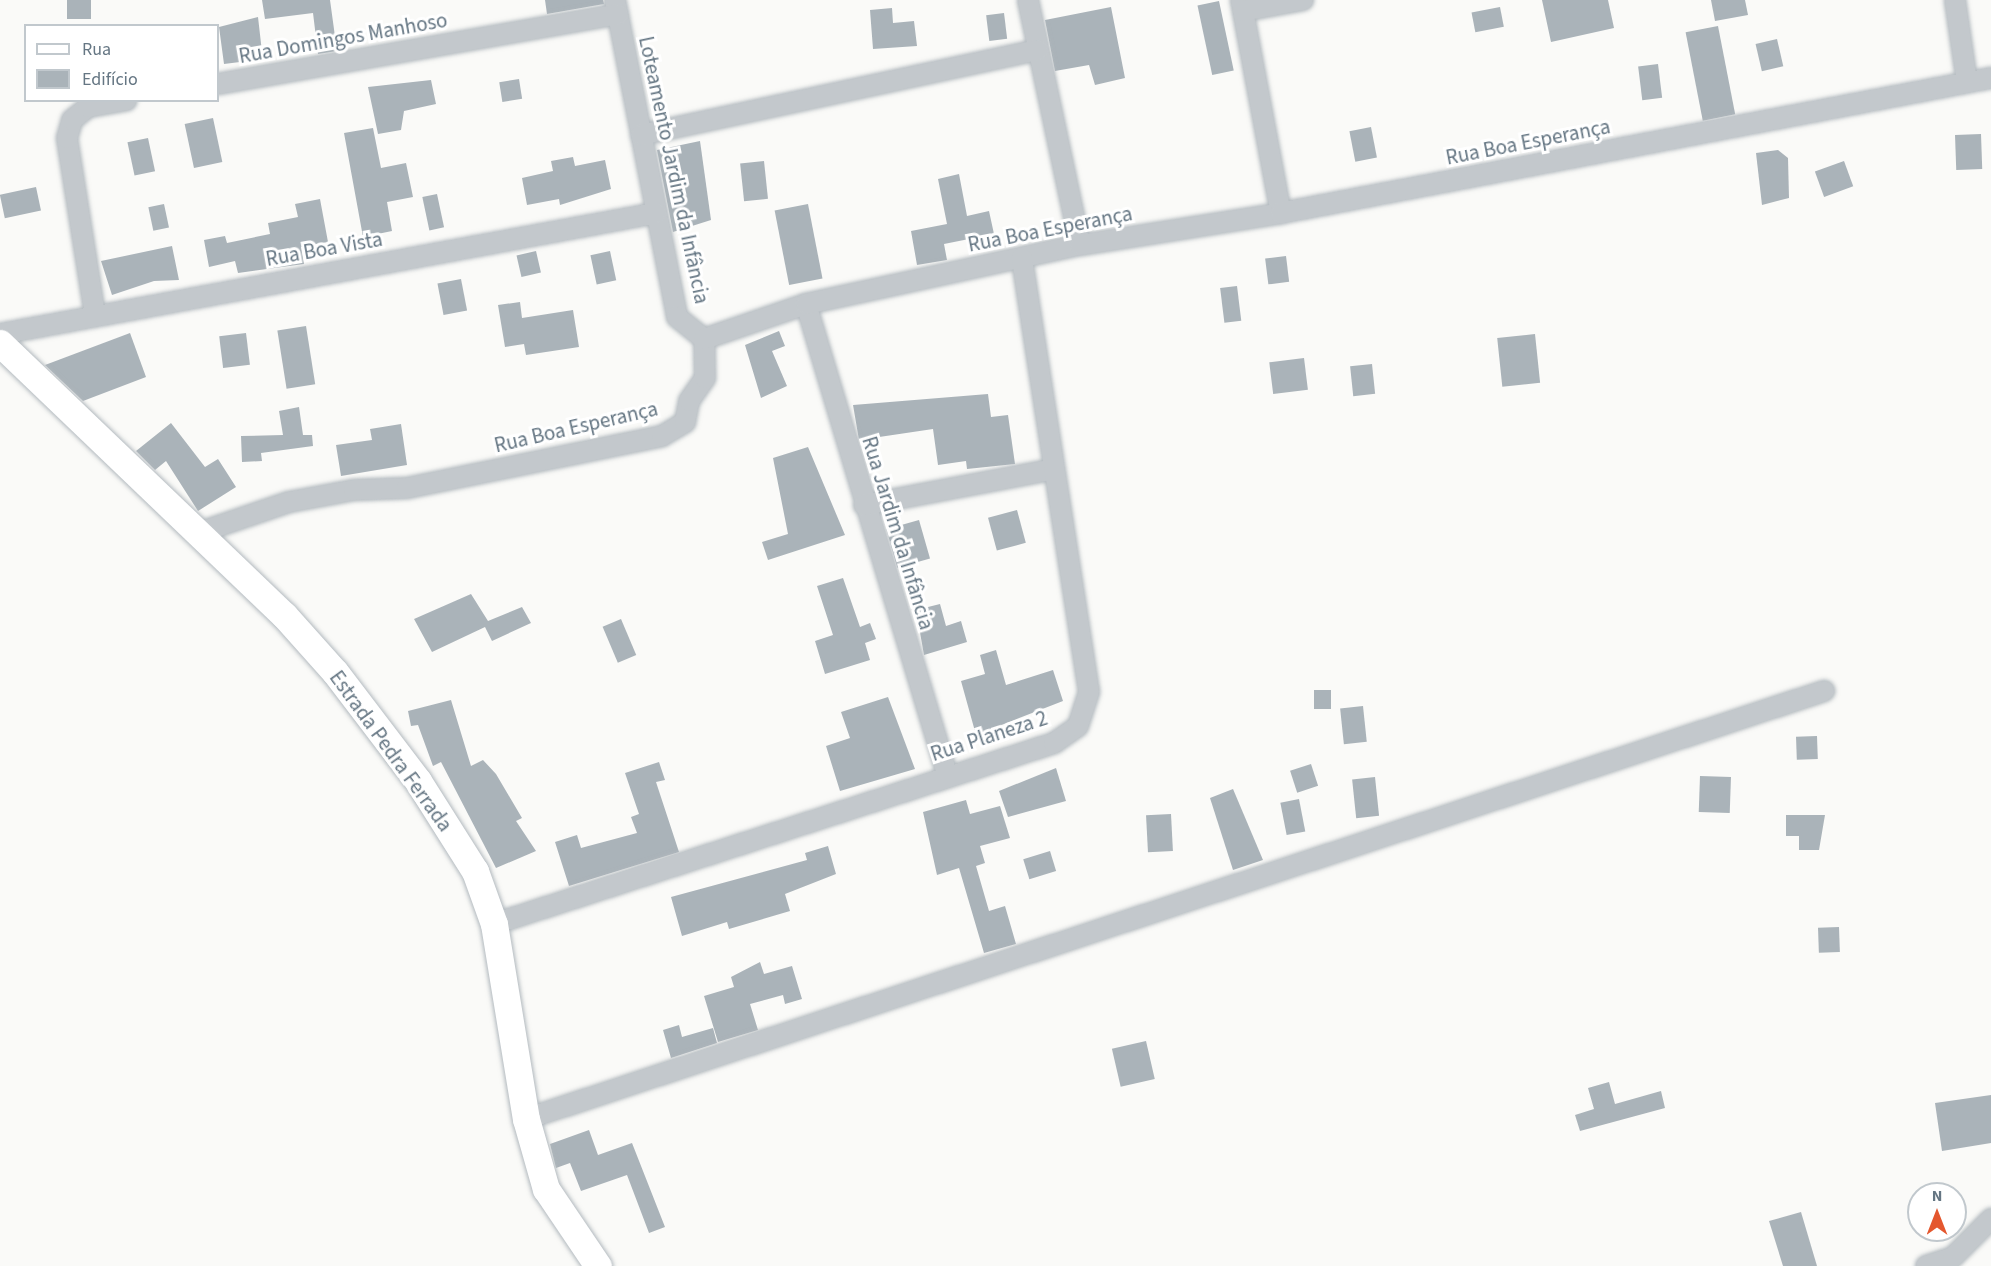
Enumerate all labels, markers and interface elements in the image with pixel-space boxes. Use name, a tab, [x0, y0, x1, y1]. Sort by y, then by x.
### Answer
street label: Rua Domingos Manhoso	[237, 7, 449, 69]
legend	[24, 24, 219, 102]
street label: Loteamento Jardim da Infância	[633, 34, 715, 306]
text: Rua	[82, 37, 111, 62]
text: Edifício	[82, 67, 138, 92]
street label: Rua Boa Esperança	[1444, 114, 1612, 170]
street label: Rua Boa Esperança	[966, 201, 1134, 257]
street label: Rua Boa Vista	[264, 226, 384, 272]
street label: Rua Boa Esperança	[492, 396, 660, 458]
street label: Rua Jardim da Infância	[857, 433, 939, 633]
street label: Estrada Pedra Ferrada	[324, 666, 458, 836]
street label: Rua Planeza 2	[927, 705, 1051, 767]
north arrow	[1907, 1182, 1967, 1242]
text: N	[1932, 1185, 1942, 1207]

